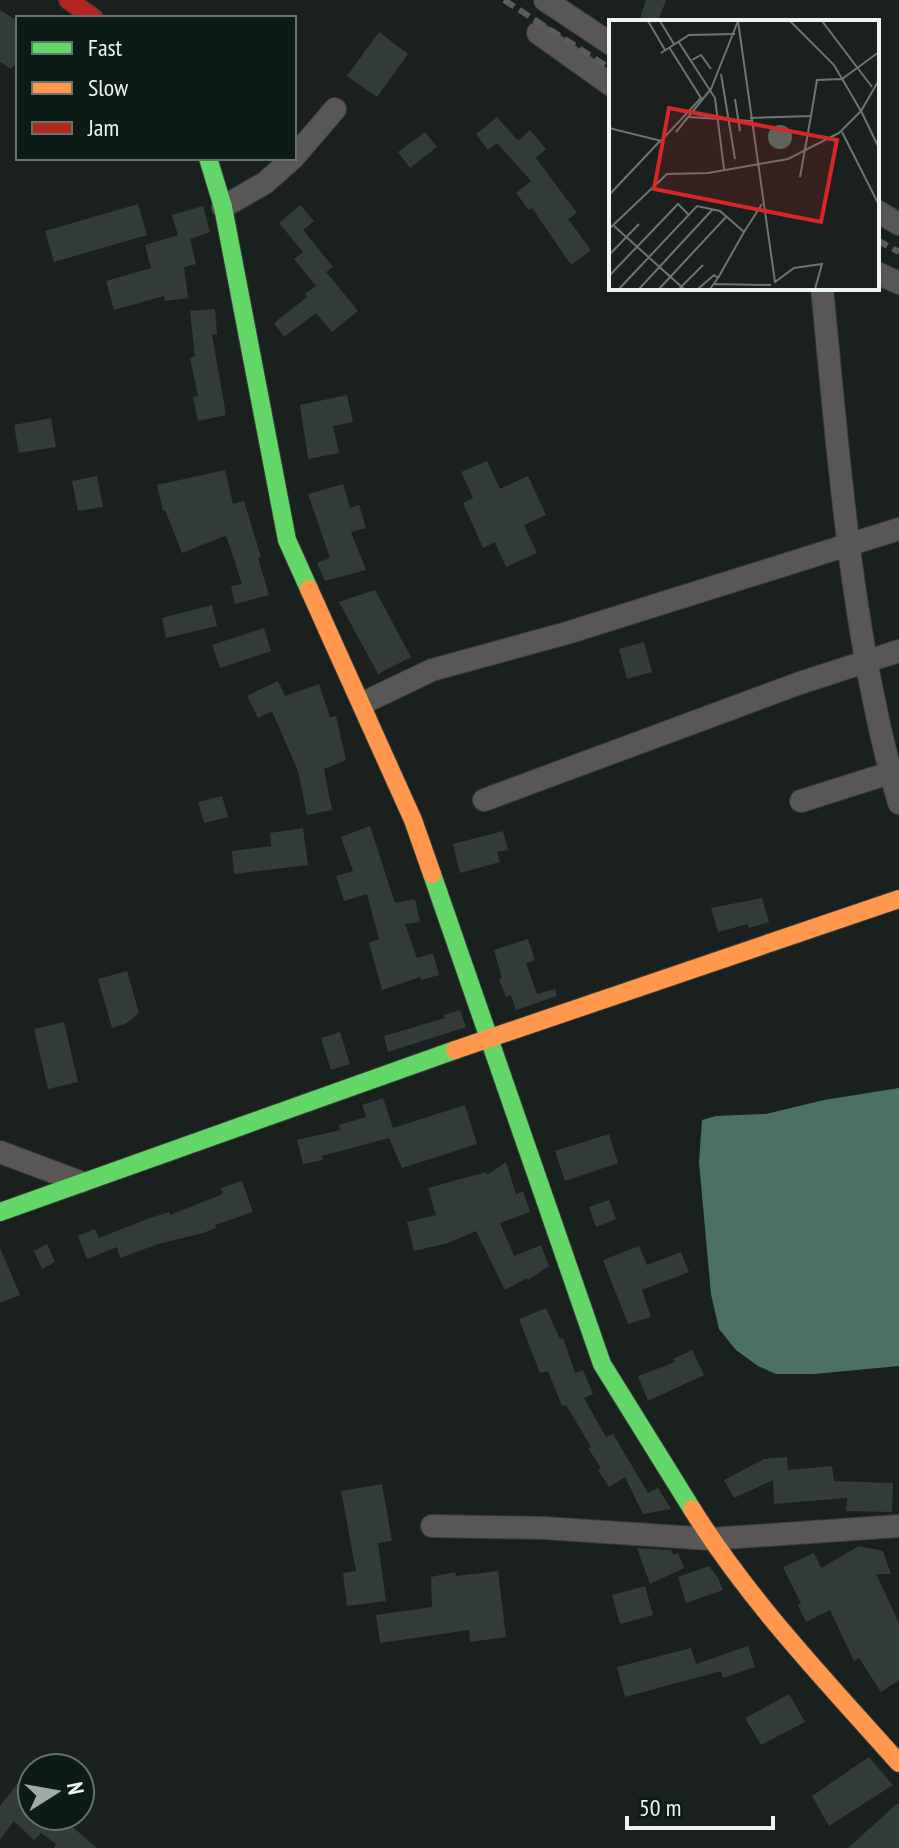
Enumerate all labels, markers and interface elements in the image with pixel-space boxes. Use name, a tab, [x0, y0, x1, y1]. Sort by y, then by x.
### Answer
legend	[16, 16, 296, 160]
inset map	[609, 20, 879, 290]
text: Fast	[88, 32, 123, 63]
text: Slow	[88, 72, 129, 103]
text: Jam	[87, 112, 119, 143]
north arrow	[16, 1752, 96, 1832]
text: N	[61, 1780, 91, 1797]
scale bar	[627, 1780, 773, 1830]
text: 50 m	[639, 1792, 681, 1823]

